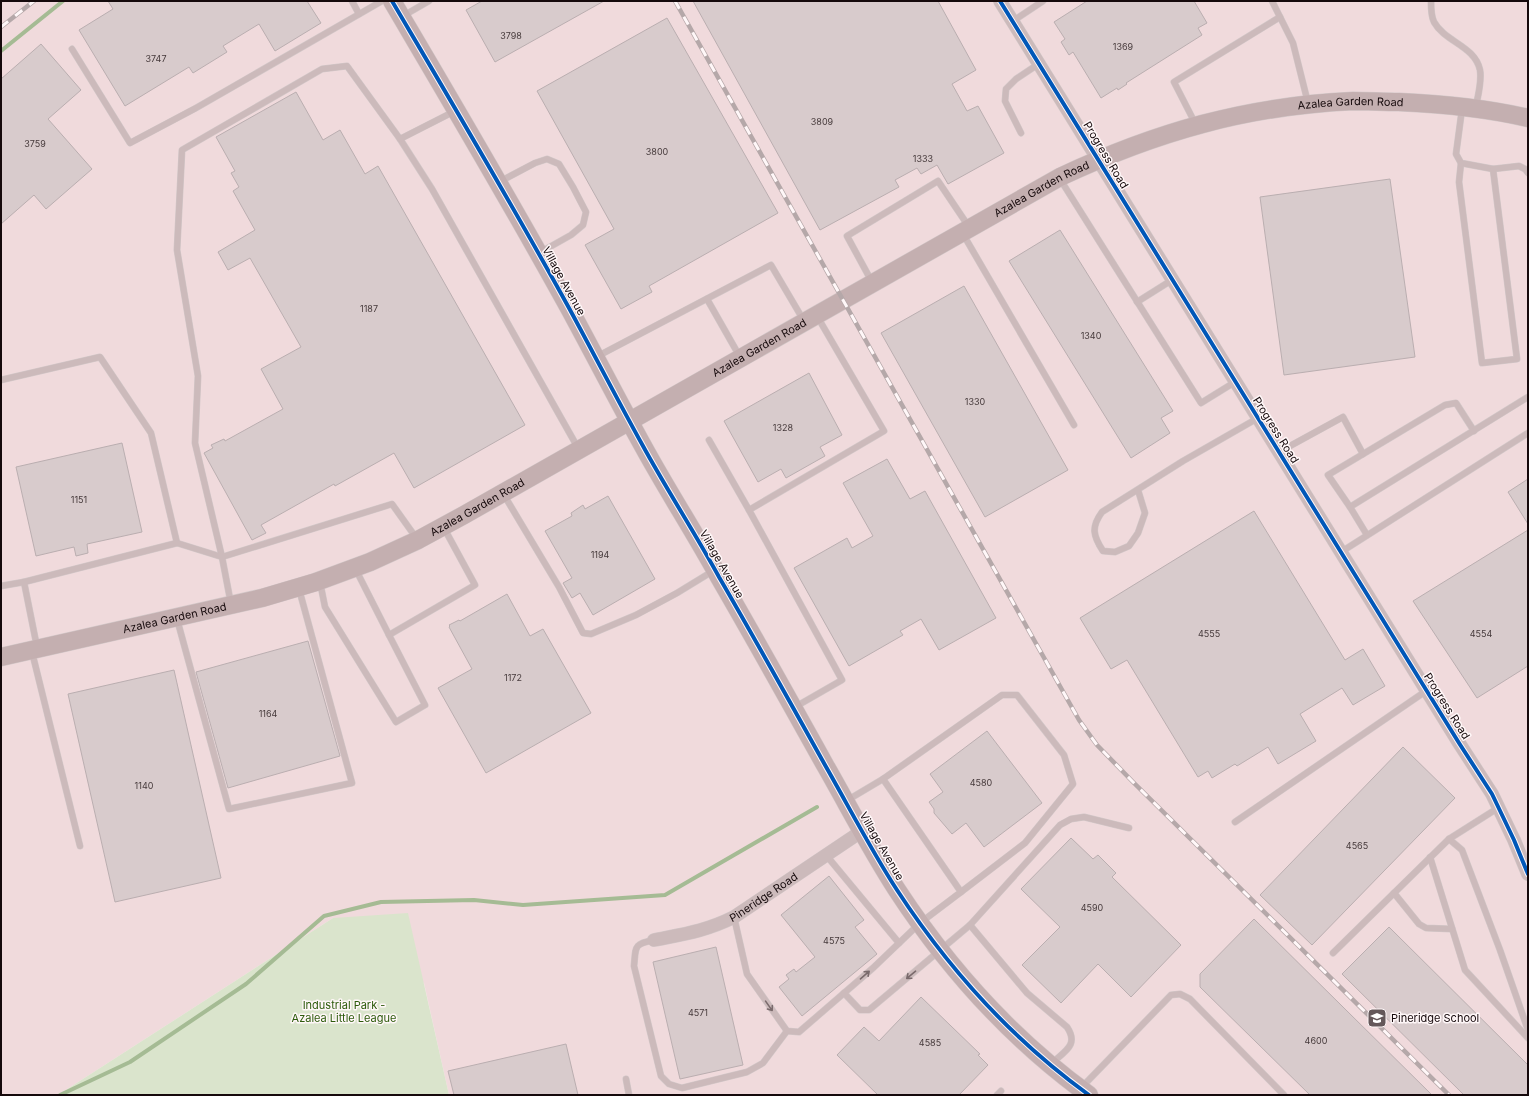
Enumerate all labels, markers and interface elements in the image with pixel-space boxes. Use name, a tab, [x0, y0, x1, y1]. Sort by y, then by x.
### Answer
house number: 3798	[500, 30, 522, 41]
house number: 1369	[1113, 41, 1134, 52]
house number: 3747	[145, 53, 167, 64]
street label: Azalea Garden Road	[1297, 94, 1404, 113]
house number: 3809	[811, 116, 834, 127]
street label: Progress Road	[1080, 119, 1132, 191]
house number: 3759	[24, 138, 46, 149]
house number: 3800	[646, 146, 669, 157]
house number: 1333	[913, 153, 934, 164]
street label: Azalea Garden Road	[991, 158, 1091, 220]
street label: Village Avenue	[539, 244, 589, 318]
house number: 1187	[360, 303, 378, 314]
street label: Azalea Garden Road	[710, 315, 809, 380]
house number: 1340	[1081, 330, 1102, 341]
street label: Progress Road	[1250, 394, 1302, 466]
house number: 1330	[965, 396, 986, 407]
house number: 1328	[773, 422, 794, 433]
street label: Azalea Garden Road	[428, 475, 527, 539]
house number: 1151	[71, 494, 87, 505]
street label: Village Avenue	[697, 527, 747, 601]
house number: 1194	[591, 549, 610, 560]
street label: Azalea Garden Road	[121, 599, 228, 636]
house number: 4555	[1198, 628, 1220, 639]
house number: 4554	[1470, 628, 1492, 639]
street label: Progress Road	[1421, 670, 1473, 742]
house number: 1172	[504, 672, 522, 683]
house number: 1164	[259, 708, 278, 719]
house number: 4580	[970, 777, 993, 788]
house number: 1140	[135, 780, 154, 791]
street label: Village Avenue	[857, 809, 907, 883]
house number: 4565	[1346, 840, 1368, 851]
street label: Pineridge Road	[727, 869, 800, 925]
house number: 4590	[1081, 902, 1104, 913]
house number: 4575	[823, 935, 845, 946]
one-way arrow	[859, 971, 870, 980]
one-way arrow	[906, 971, 917, 980]
park label: Industrial Park - Azalea Little League	[292, 998, 396, 1025]
one-way arrow	[765, 1000, 773, 1011]
house number: 4571	[688, 1007, 708, 1018]
school or university icon: Pineridge School	[1366, 1007, 1388, 1029]
place label: Pineridge School	[1391, 1011, 1479, 1025]
house number: 4600	[1305, 1035, 1328, 1046]
house number: 4585	[919, 1037, 941, 1048]

